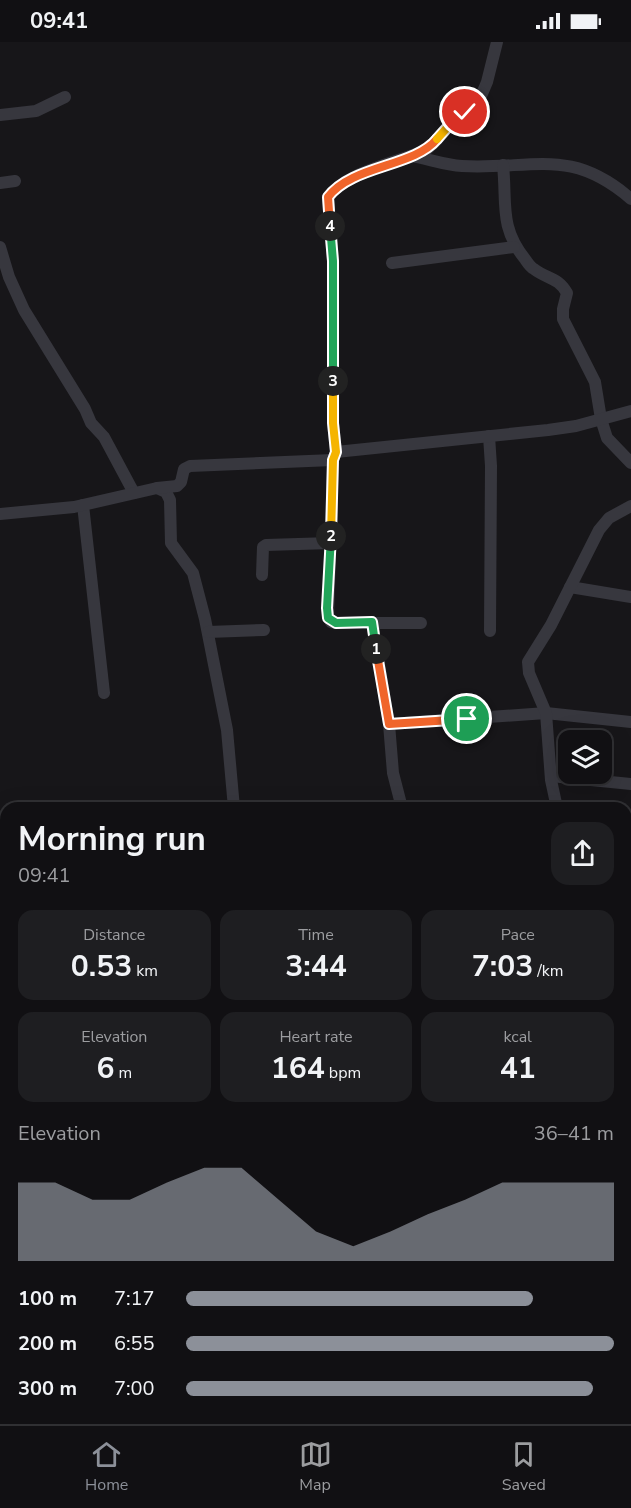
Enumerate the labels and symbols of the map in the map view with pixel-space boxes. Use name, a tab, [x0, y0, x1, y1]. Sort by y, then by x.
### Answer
pin	[439, 86, 490, 137]
pin: 4	[315, 211, 345, 241]
pin: 3	[318, 366, 348, 396]
pin: 2	[316, 521, 346, 551]
pin: 1	[361, 634, 391, 664]
pin	[441, 693, 492, 744]

